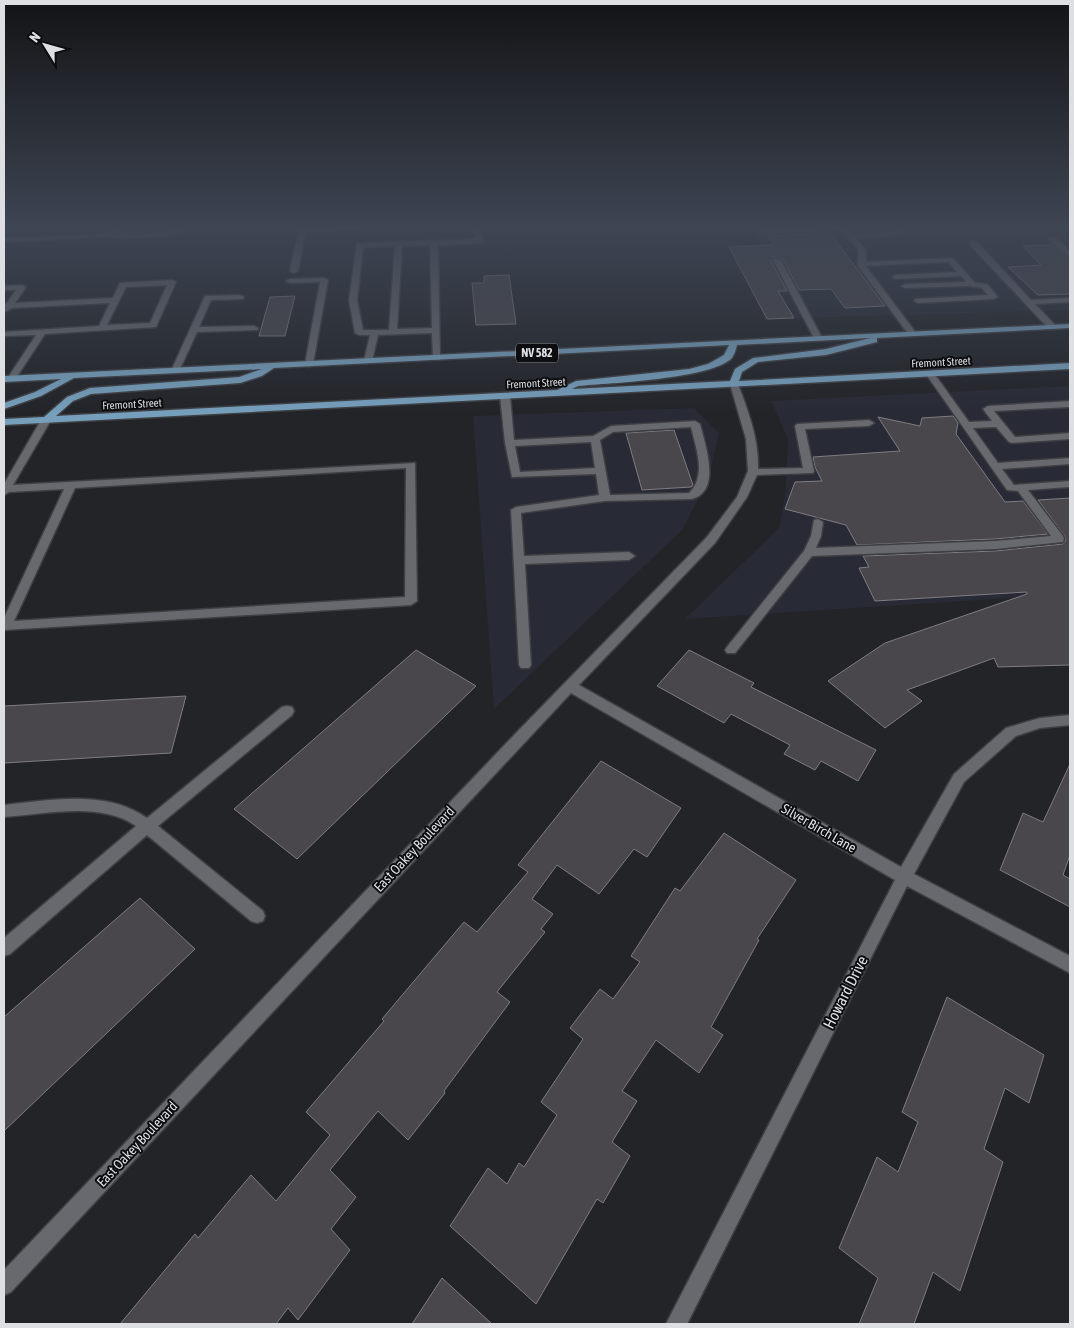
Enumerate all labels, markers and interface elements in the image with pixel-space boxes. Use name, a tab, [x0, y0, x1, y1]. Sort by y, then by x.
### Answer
north arrow	[20, 20, 70, 70]
text: N	[26, 29, 43, 45]
road number: NV 582	[516, 343, 558, 362]
street label: Fremont Street	[911, 354, 971, 370]
street label: Fremont Street	[506, 375, 566, 391]
street label: Fremont Street	[102, 396, 162, 412]
street label: Silver Birch Lane	[779, 800, 859, 856]
street label: East Oakey Boulevard	[370, 803, 458, 895]
street label: Howard Drive	[819, 953, 871, 1031]
street label: East Oakey Boulevard	[93, 1098, 181, 1190]

